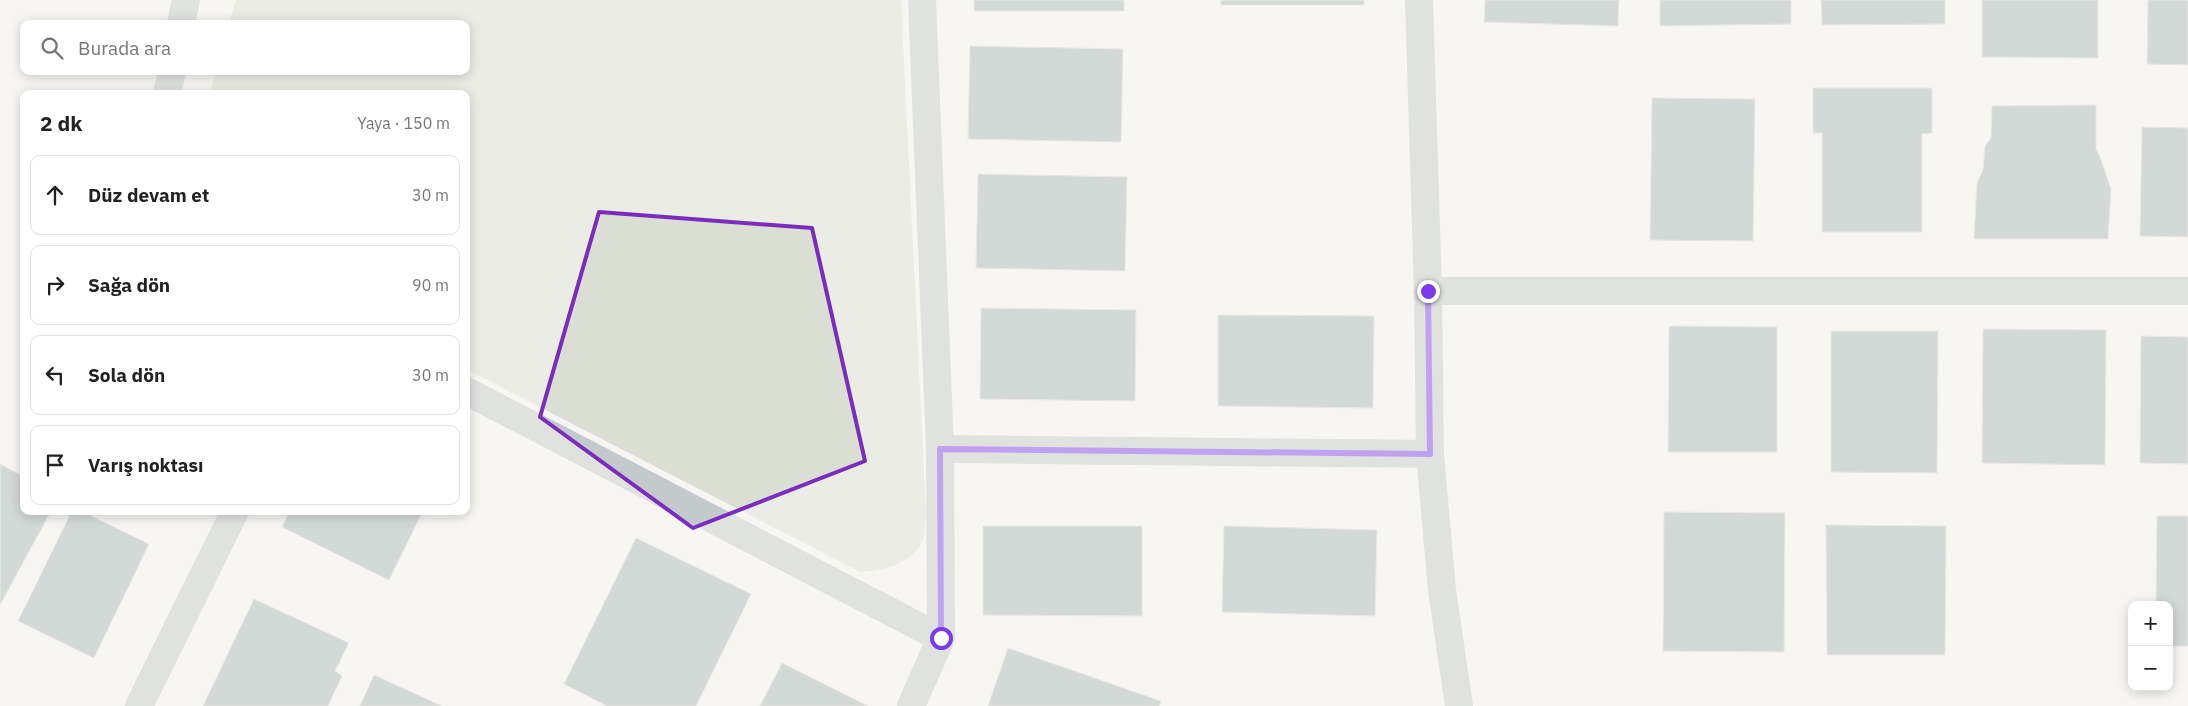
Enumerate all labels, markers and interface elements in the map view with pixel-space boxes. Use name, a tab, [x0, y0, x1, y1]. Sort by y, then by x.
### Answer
search box	[20, 20, 470, 75]
icon: search	[38, 34, 66, 62]
text: Burada ara	[78, 36, 171, 60]
text: 2 dk	[40, 109, 82, 137]
text: Yaya · 150 m	[357, 113, 450, 133]
icon: ahead	[41, 181, 69, 209]
text: Düz devam et	[88, 183, 209, 207]
text: 30 m	[412, 185, 449, 205]
icon: right	[41, 271, 69, 299]
text: Sağa dön	[88, 273, 170, 297]
text: 90 m	[412, 275, 449, 295]
route end	[1417, 280, 1440, 303]
icon: left	[41, 361, 69, 389]
text: Sola dön	[88, 363, 165, 387]
text: 30 m	[412, 365, 449, 385]
icon: arrive	[41, 451, 69, 479]
text: Varış noktası	[88, 453, 203, 477]
map controls	[2128, 601, 2173, 691]
button: +	[2128, 601, 2173, 646]
route start	[930, 627, 953, 650]
button: −	[2128, 646, 2173, 691]

